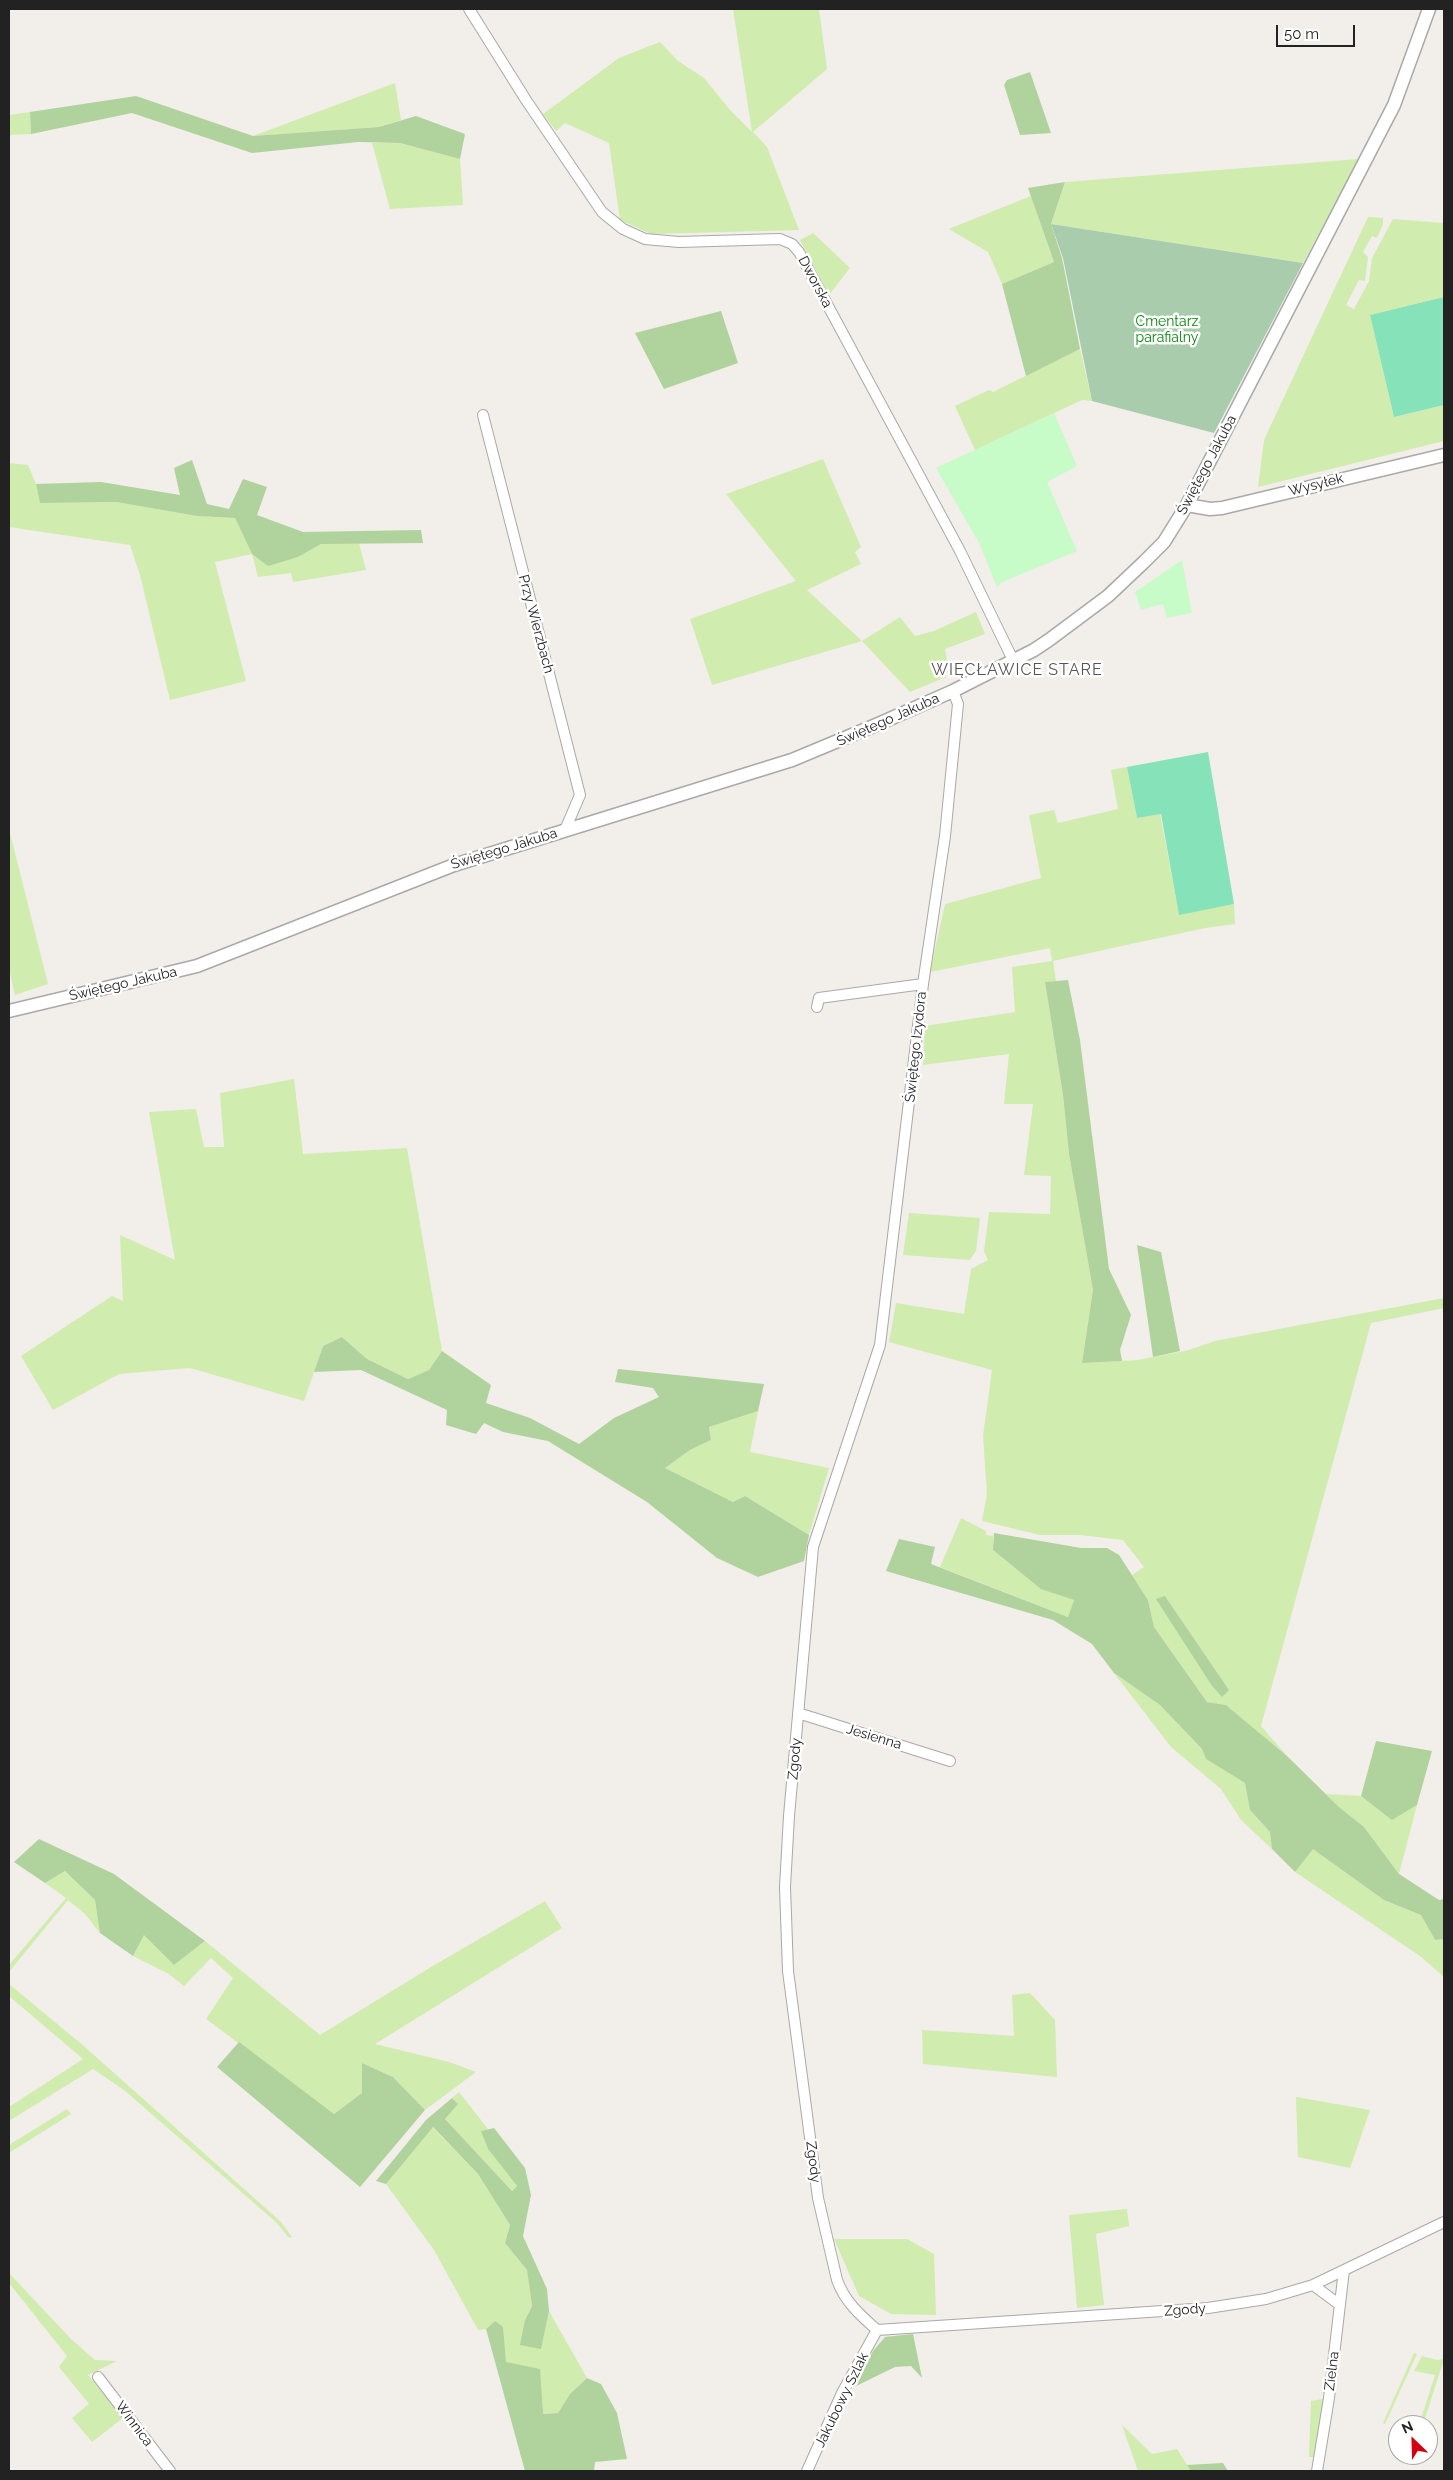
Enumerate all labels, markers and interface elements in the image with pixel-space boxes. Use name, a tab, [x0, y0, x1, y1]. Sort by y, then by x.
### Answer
scale bar	[1278, 15, 1357, 47]
text: 50 m	[1284, 25, 1319, 43]
street label: Dworska	[794, 253, 836, 311]
park label: Cmentarz parafialny	[1136, 314, 1198, 347]
street label: Świętego Jakuba	[1174, 412, 1240, 518]
street label: Wysyłek	[1287, 470, 1345, 500]
street label: Przy Wierzbach	[515, 573, 557, 675]
district label: WIĘCŁAWICE STARE	[929, 660, 1105, 680]
street label: Świętego Jakuba	[834, 690, 942, 750]
street label: Świętego Jakuba	[449, 825, 559, 873]
street label: Świętego Jakuba	[67, 963, 179, 1005]
street label: Świętego Izydora	[902, 991, 930, 1103]
street label: Jesienna	[844, 1721, 904, 1753]
street label: Zgody	[785, 1737, 805, 1781]
street label: Zgody	[802, 2140, 824, 2184]
street label: Zgody	[1164, 2300, 1206, 2320]
street label: Jakubowy Szlak	[812, 2350, 872, 2450]
street label: Zielna	[1321, 2350, 1343, 2392]
street label: Winnica	[112, 2398, 156, 2450]
north arrow	[1388, 2415, 1438, 2465]
text: N	[1399, 2418, 1415, 2437]

